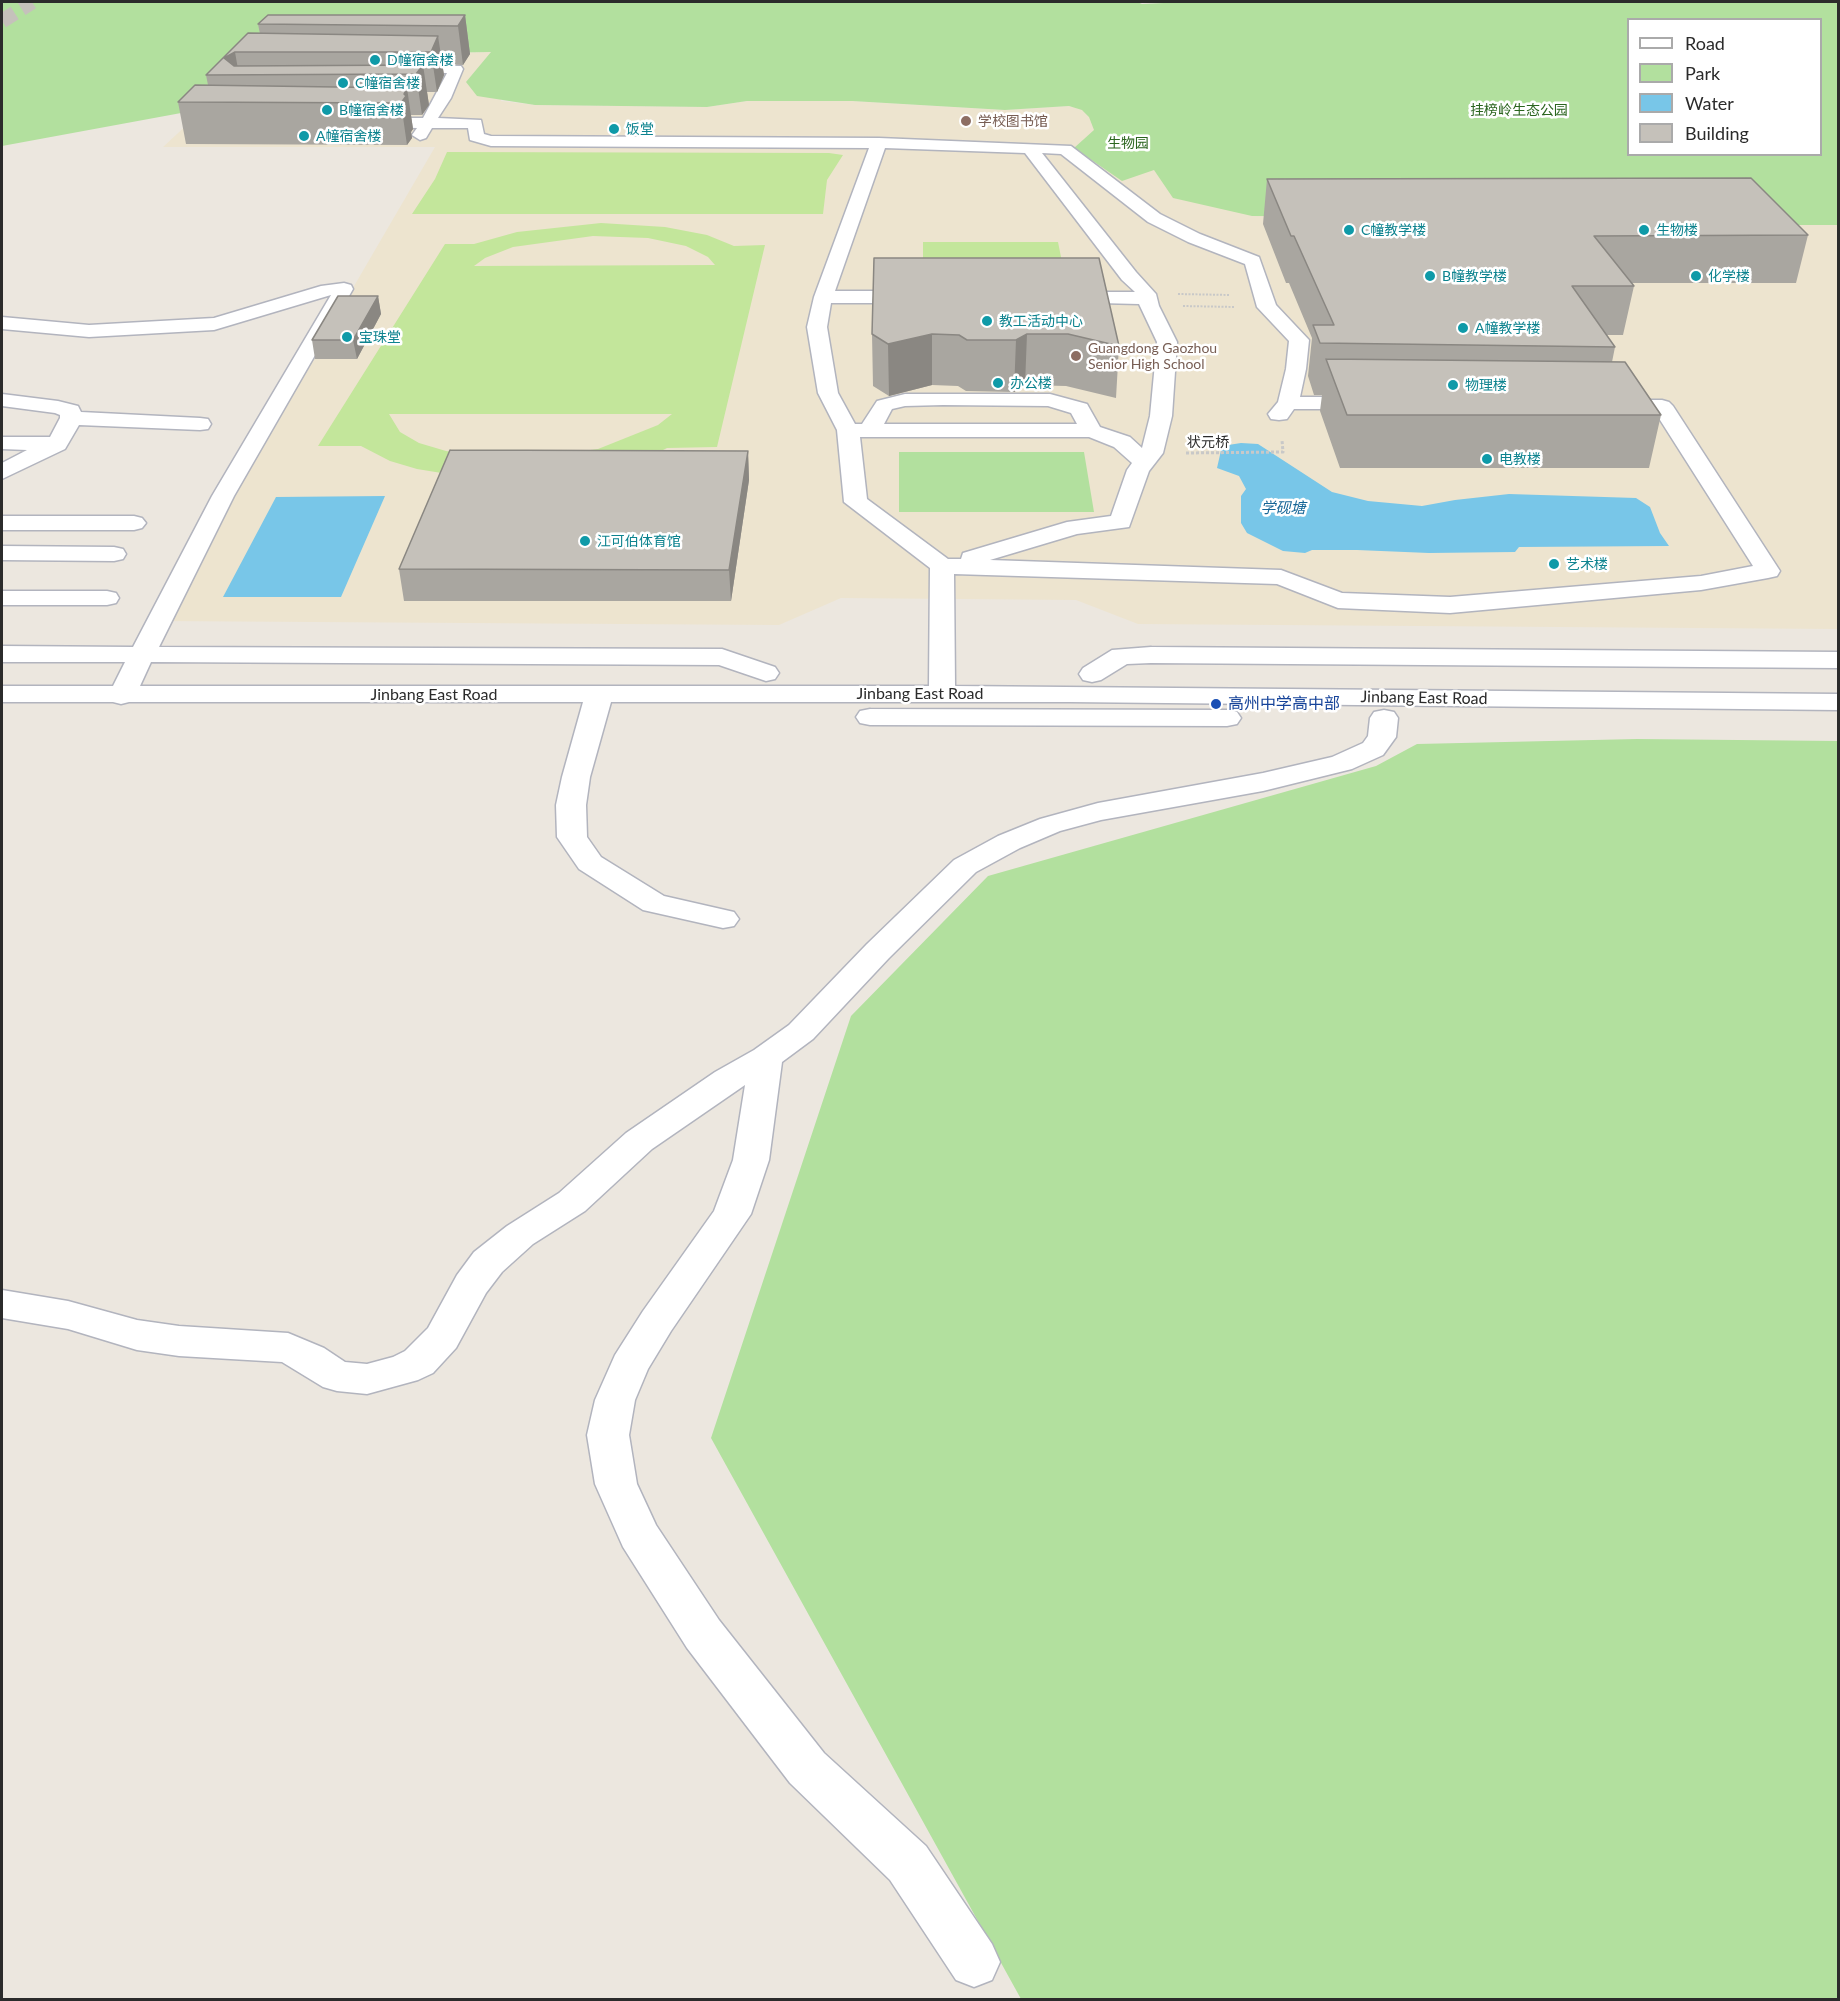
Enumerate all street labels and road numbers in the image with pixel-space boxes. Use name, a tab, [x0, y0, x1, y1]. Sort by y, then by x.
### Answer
street label: 状元桥	[1187, 434, 1229, 450]
street label: Jinbang East Road	[857, 684, 983, 704]
street label: Jinbang East Road	[371, 685, 497, 705]
street label: Jinbang East Road	[1360, 687, 1488, 709]

